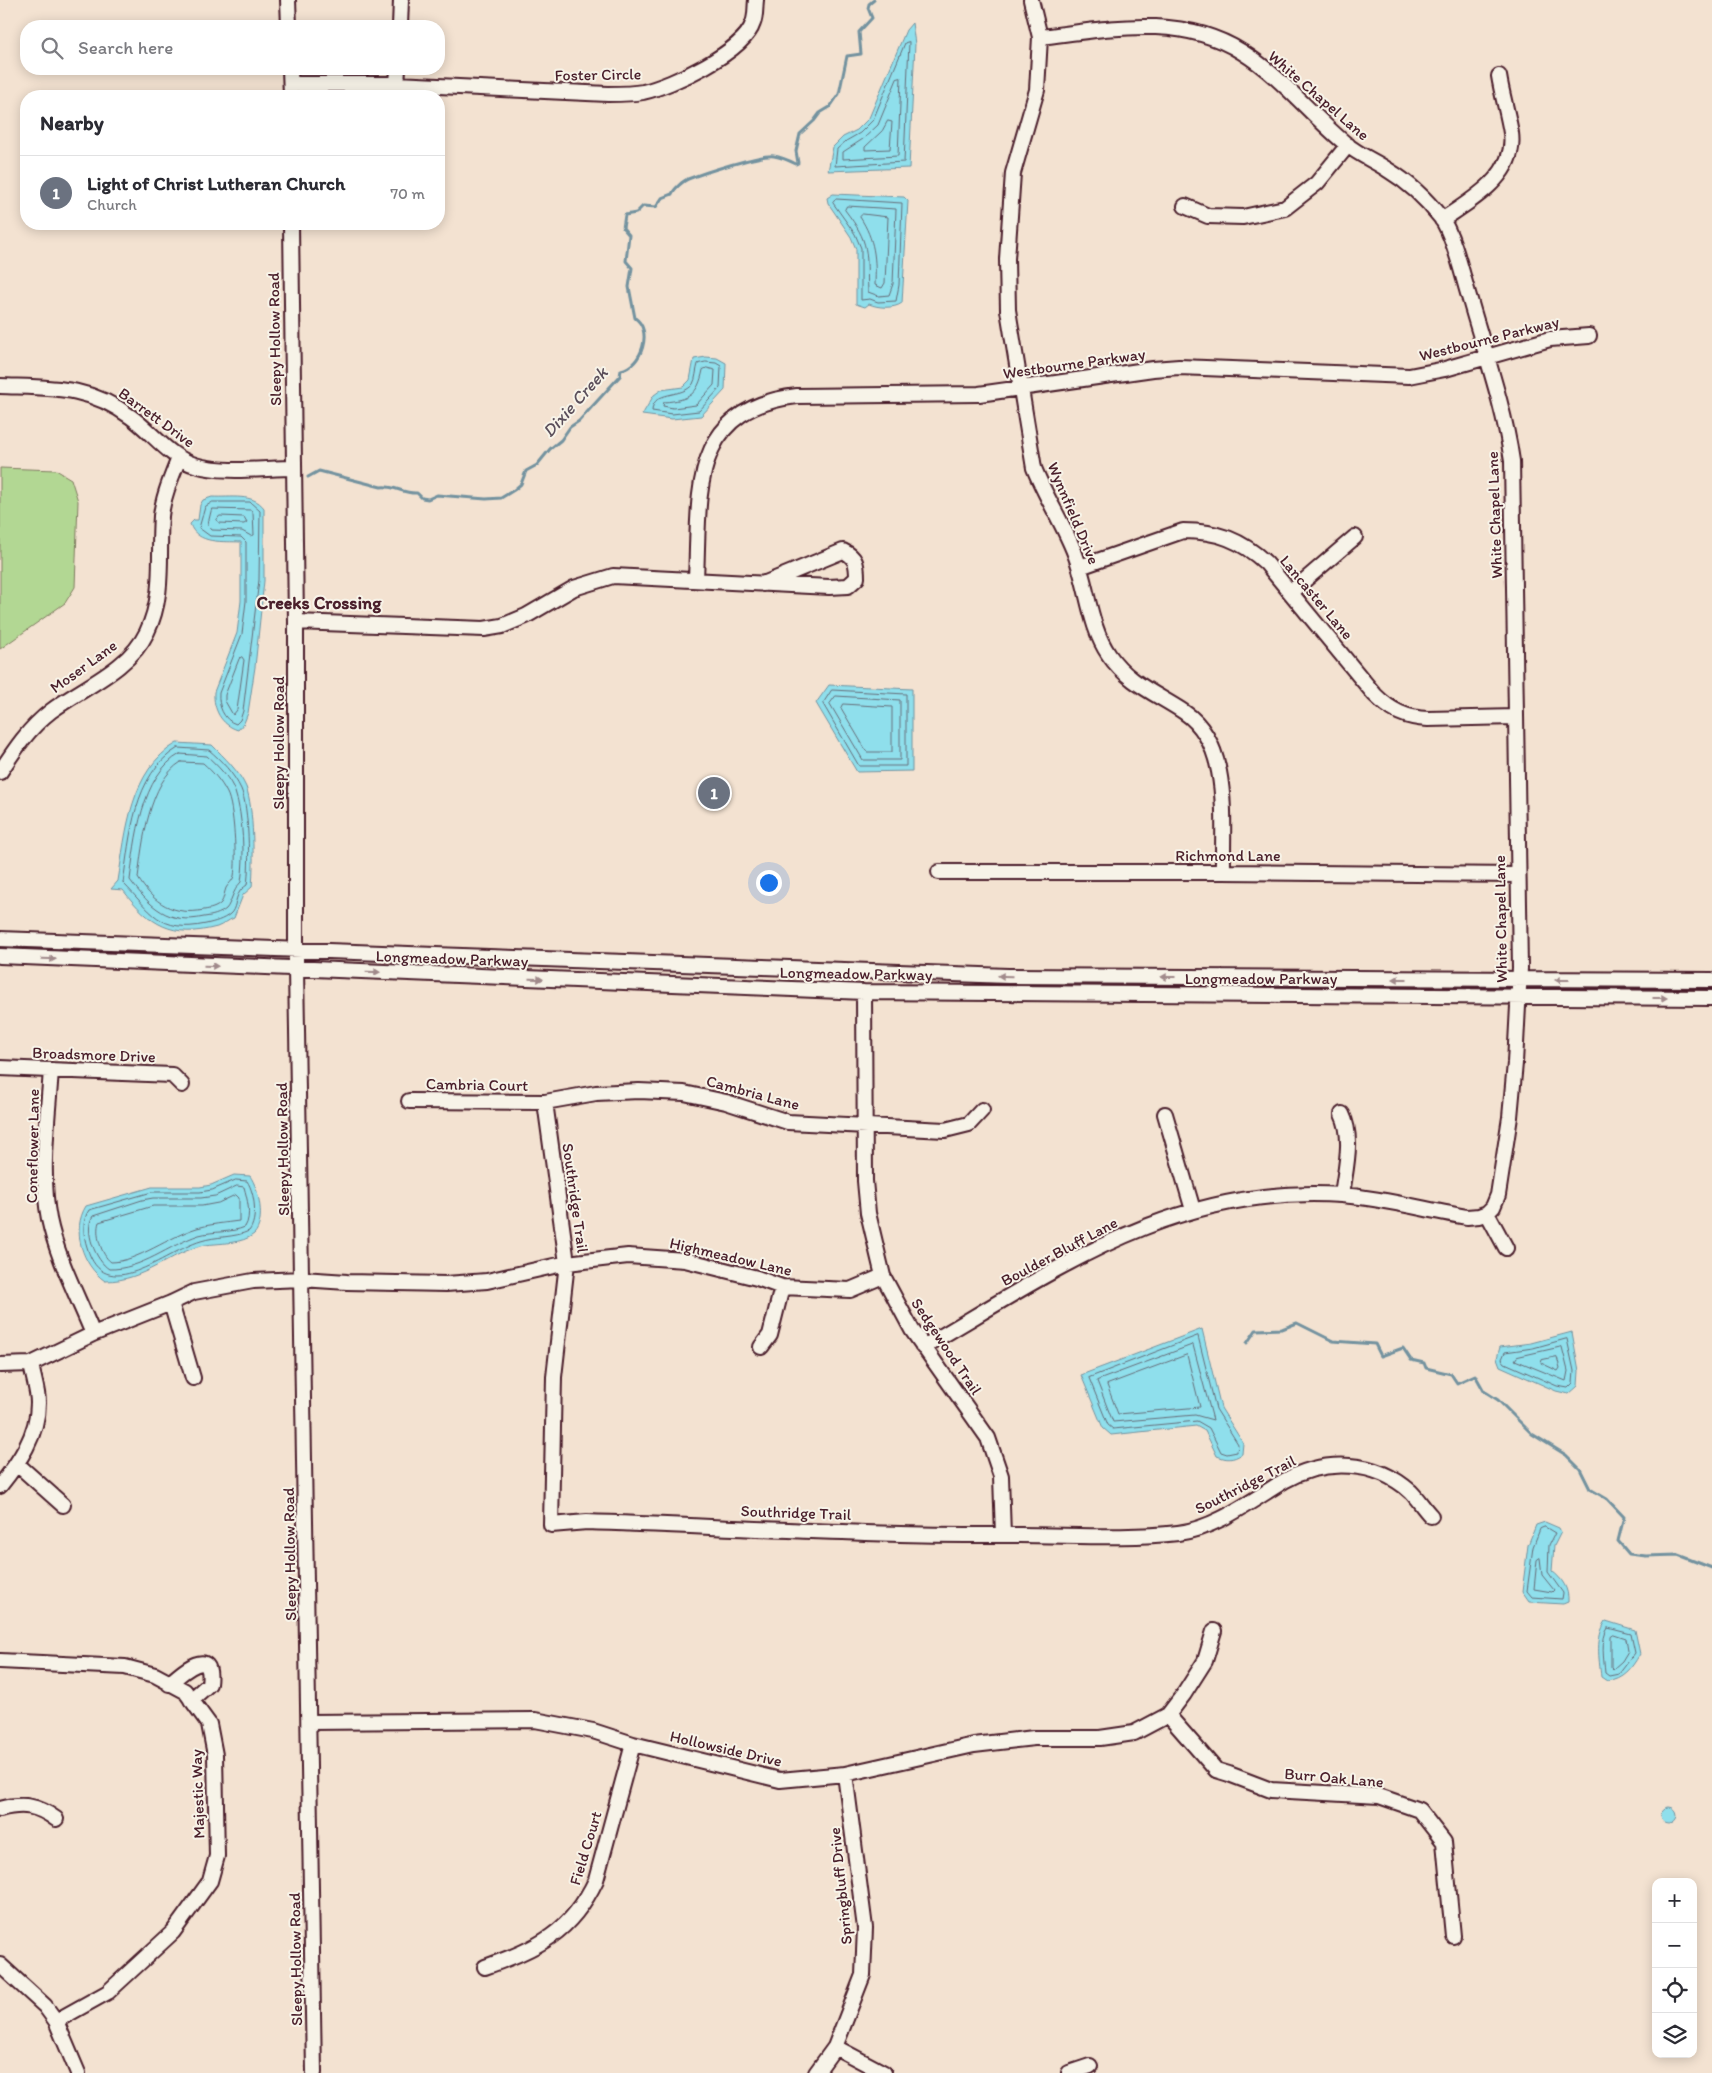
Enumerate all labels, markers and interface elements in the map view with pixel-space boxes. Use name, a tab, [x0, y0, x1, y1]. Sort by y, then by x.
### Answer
search box	[20, 20, 445, 75]
icon: search	[38, 34, 66, 62]
text: Search here	[78, 36, 173, 59]
street label: White Chapel Lane	[1264, 46, 1373, 145]
street label: Foster Circle	[554, 64, 642, 85]
text: Nearby	[40, 110, 104, 135]
text: Light of Christ Lutheran Church	[87, 172, 345, 195]
text: 1	[52, 184, 60, 203]
text: 70 m	[390, 184, 425, 203]
text: Church	[87, 195, 137, 214]
street label: Sleepy Hollow Road	[264, 272, 285, 406]
street label: Westbourne Parkway	[1417, 312, 1562, 365]
street label: Westbourne Parkway	[1002, 344, 1147, 383]
water label: Dixie Creek	[538, 361, 614, 442]
street label: Barrett Drive	[115, 383, 199, 451]
street label: White Chapel Lane	[1483, 451, 1506, 579]
street label: Wynnfield Drive	[1043, 459, 1104, 567]
street label: Lancaster Lane	[1276, 551, 1357, 643]
district label: Creeks Crossing	[257, 592, 382, 614]
street label: Moser Lane	[46, 636, 121, 697]
street label: Sleepy Hollow Road	[269, 676, 288, 810]
pin: 1	[698, 774, 730, 812]
street label: Richmond Lane	[1175, 846, 1281, 865]
street label: White Chapel Lane	[1490, 855, 1511, 983]
your location	[756, 870, 782, 896]
street label: Longmeadow Parkway	[375, 946, 529, 971]
one-way arrow	[41, 955, 57, 963]
one-way arrow	[203, 962, 219, 970]
street label: Longmeadow Parkway	[779, 963, 933, 984]
one-way arrow	[366, 969, 382, 977]
street label: Longmeadow Parkway	[1185, 969, 1338, 988]
one-way arrow	[997, 972, 1013, 980]
one-way arrow	[1159, 973, 1175, 981]
one-way arrow	[528, 975, 544, 983]
one-way arrow	[1392, 975, 1408, 983]
one-way arrow	[1554, 976, 1570, 984]
one-way arrow	[1652, 994, 1668, 1002]
street label: Broadsmore Drive	[32, 1043, 156, 1066]
street label: Cambria Lane	[704, 1071, 802, 1114]
street label: Cambria Court	[426, 1074, 528, 1095]
street label: Sleepy Hollow Road	[272, 1082, 293, 1216]
street label: Coneflower Lane	[22, 1088, 43, 1204]
street label: Southridge Trail	[558, 1142, 593, 1255]
street label: Boulder Bluff Lane	[998, 1213, 1121, 1290]
street label: Highmeadow Lane	[668, 1233, 794, 1280]
street label: Sedgewood Trail	[907, 1294, 986, 1399]
street label: Southridge Trail	[1192, 1451, 1299, 1518]
street label: Sleepy Hollow Road	[279, 1487, 300, 1621]
street label: Southridge Trail	[740, 1501, 852, 1524]
street label: Hollowside Drive	[668, 1726, 784, 1771]
street label: Majestic Way	[186, 1748, 209, 1839]
street label: Burr Oak Lane	[1284, 1764, 1384, 1791]
street label: Field Court	[565, 1809, 606, 1887]
street label: Springbluff Drive	[825, 1826, 856, 1945]
map controls	[1652, 1878, 1697, 2058]
button: +	[1652, 1878, 1697, 1923]
street label: Sleepy Hollow Road	[285, 1892, 306, 2026]
button: −	[1652, 1923, 1697, 1968]
button: locate	[1652, 1968, 1697, 2013]
button: layers	[1652, 2013, 1697, 2058]

